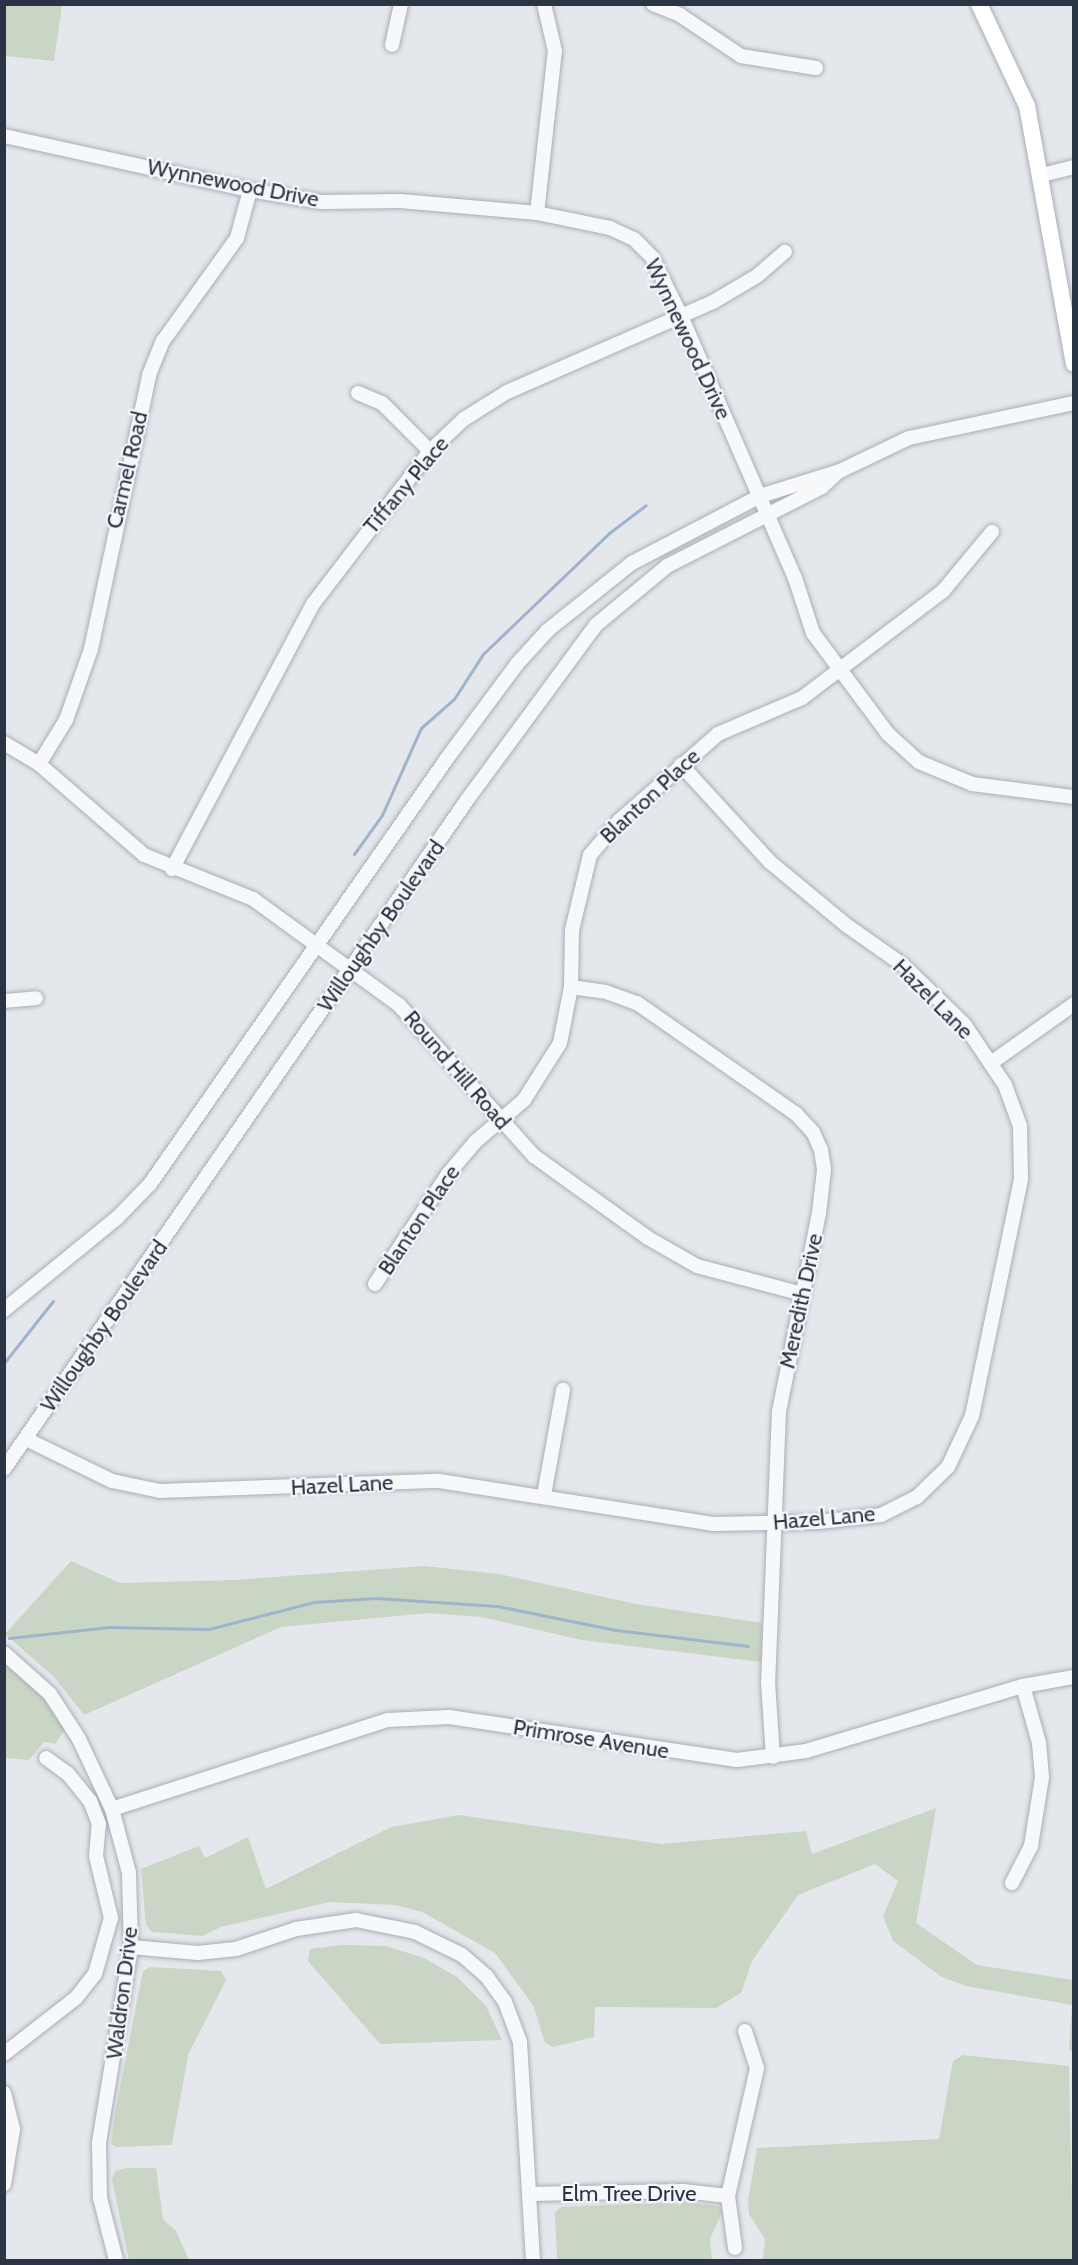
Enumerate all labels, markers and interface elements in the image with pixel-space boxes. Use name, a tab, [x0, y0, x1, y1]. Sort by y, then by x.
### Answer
street label: Wynnewood Drive	[145, 153, 321, 213]
street label: Wynnewood Drive	[639, 255, 737, 423]
street label: Carmel Road	[101, 409, 153, 531]
street label: Tiffany Place	[358, 431, 454, 539]
street label: Blanton Place	[595, 743, 705, 849]
street label: Willoughby Boulevard	[312, 835, 450, 1017]
street label: Hazel Lane	[887, 953, 979, 1045]
street label: Round Hill Road	[398, 1005, 516, 1135]
street label: Blanton Place	[373, 1160, 465, 1280]
street label: Meredith Drive	[774, 1231, 828, 1371]
street label: Willoughby Boulevard	[35, 1235, 173, 1417]
street label: Hazel Lane	[290, 1469, 394, 1501]
street label: Hazel Lane	[772, 1500, 876, 1536]
street label: Primrose Avenue	[511, 1714, 671, 1764]
street label: Waldron Drive	[101, 1925, 143, 2061]
street label: Elm Tree Drive	[562, 2181, 696, 2207]

